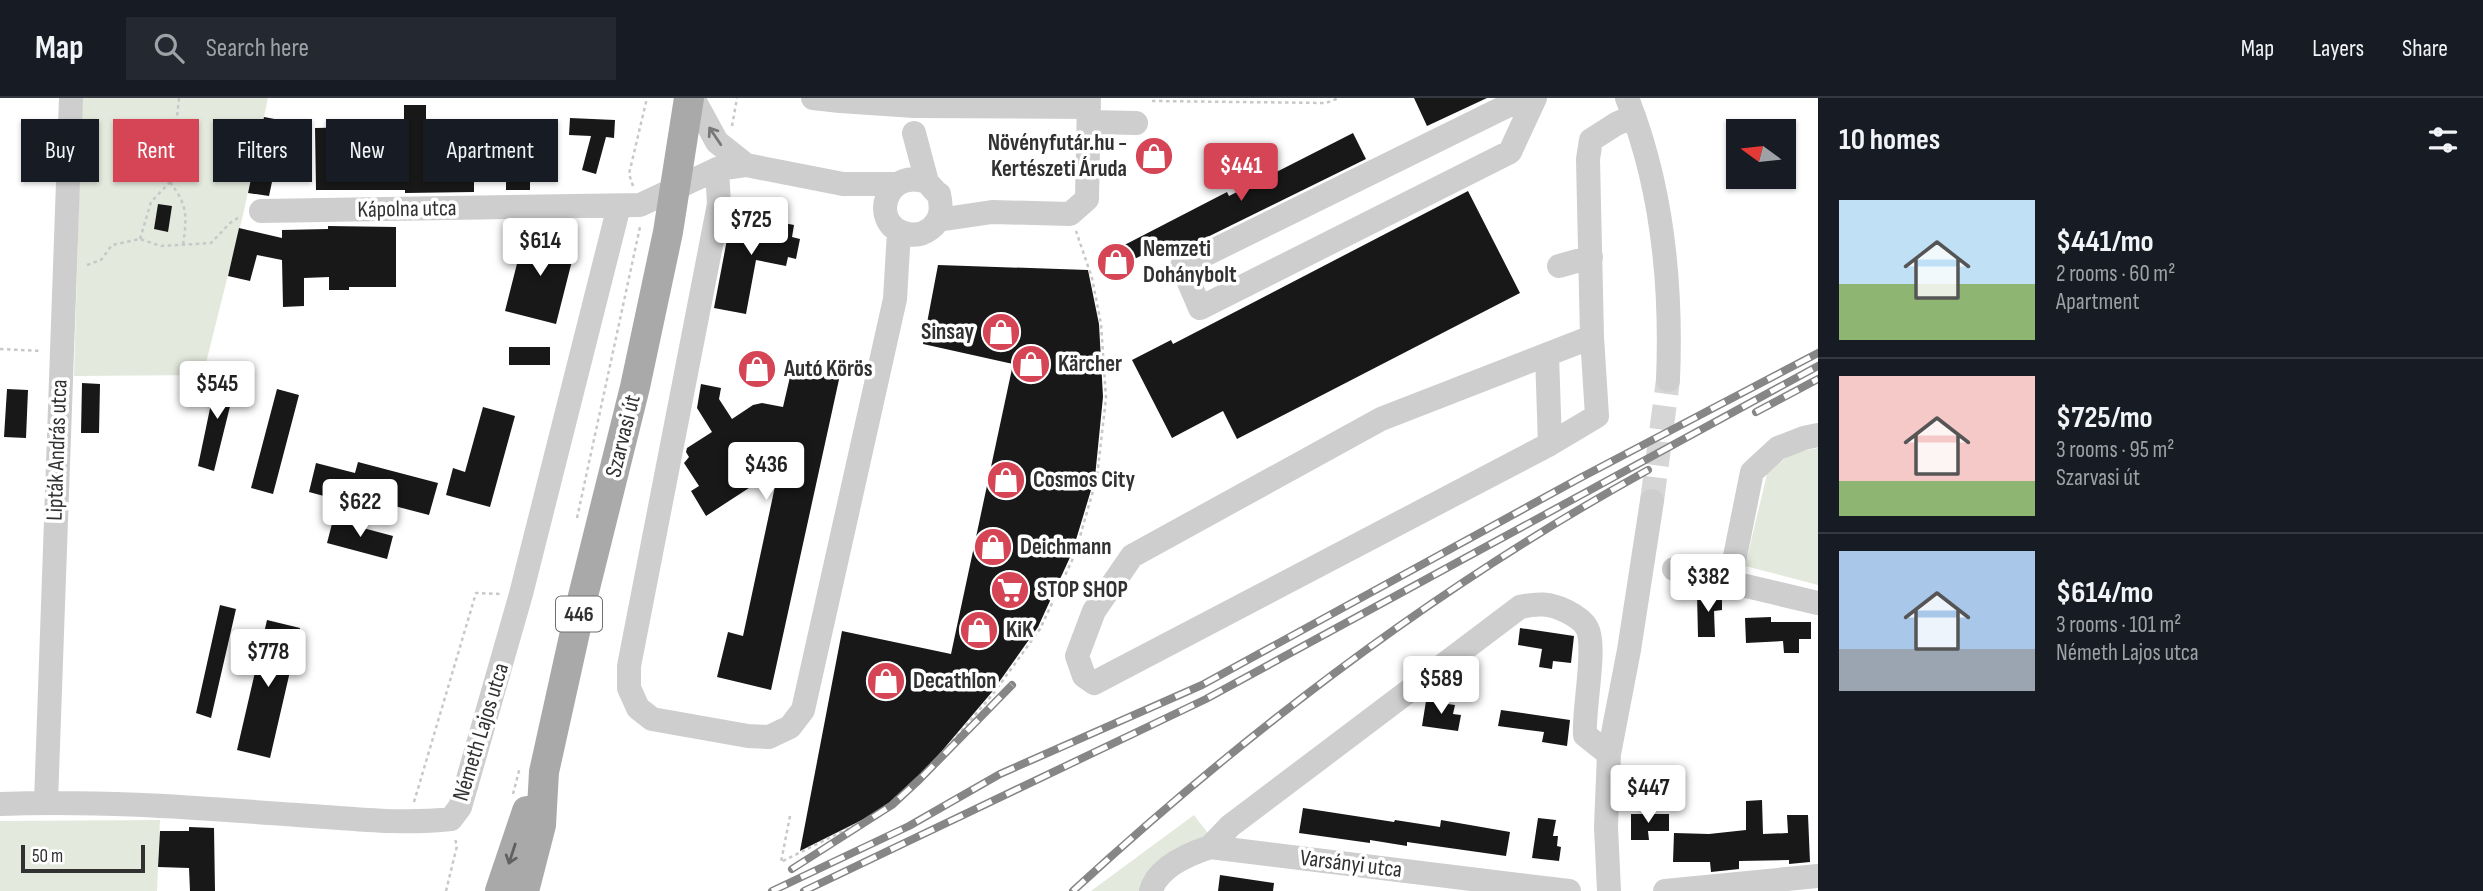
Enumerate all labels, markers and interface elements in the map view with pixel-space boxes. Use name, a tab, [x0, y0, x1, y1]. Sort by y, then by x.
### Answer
search box	[126, 17, 616, 80]
text: Map	[35, 28, 84, 68]
icon: search	[150, 29, 188, 67]
text: Search here	[206, 33, 309, 64]
text: Map	[2241, 34, 2274, 63]
text: Layers	[2312, 34, 2364, 63]
text: Share	[2402, 34, 2448, 63]
chip: Buy	[21, 119, 99, 182]
chip: Rent	[113, 119, 199, 182]
chip: Filters	[213, 119, 312, 182]
chip: New	[326, 119, 409, 182]
chip: Apartment	[423, 119, 558, 182]
north arrow	[1726, 119, 1796, 189]
map controls	[1726, 119, 1796, 189]
icon: filters	[2424, 121, 2462, 159]
text: 10 homes	[1839, 122, 1940, 158]
one-way arrow	[708, 127, 722, 146]
place label: Növényfutár.hu - Kertészeti Áruda	[988, 129, 1127, 183]
shop icon: Növényfutár.hu - Kertészeti Áruda	[1133, 135, 1175, 177]
pin: $441	[1200, 144, 1282, 203]
text: $441	[1220, 152, 1262, 180]
street label: Kápolna utca	[357, 194, 457, 224]
pin: $725	[710, 198, 792, 257]
text: $725	[730, 206, 772, 234]
pin: $614	[499, 218, 581, 278]
text: $441/mo	[2056, 224, 2154, 260]
text: $614	[519, 227, 561, 255]
icon: home	[1895, 228, 1979, 312]
place label: Nemzeti Dohánybolt	[1143, 235, 1237, 289]
shop icon: Nemzeti Dohánybolt	[1095, 241, 1137, 283]
text: 2 rooms · 60 m²	[2056, 260, 2175, 288]
text: Apartment	[2056, 288, 2140, 316]
shop icon: Sinsay	[980, 311, 1022, 353]
place label: Sinsay	[921, 318, 974, 346]
shop icon: Kärcher	[1010, 343, 1052, 385]
shop icon: Autó Körös	[736, 348, 778, 390]
place label: Kärcher	[1058, 350, 1122, 378]
place label: Autó Körös	[783, 355, 873, 383]
pin: $545	[176, 362, 258, 421]
text: $545	[196, 370, 238, 398]
street label: Lipták András utca	[41, 379, 73, 521]
street label: Szarvasi út	[599, 392, 647, 480]
text: $725/mo	[2056, 400, 2153, 436]
icon: home	[1895, 404, 1979, 488]
text: 3 rooms · 95 m²	[2056, 436, 2175, 464]
pin: $436	[725, 442, 807, 502]
text: $436	[744, 451, 788, 479]
shop icon: Cosmos City	[985, 459, 1027, 501]
text: Szarvasi út	[2056, 464, 2140, 492]
place label: Cosmos City	[1033, 466, 1135, 494]
pin: $622	[319, 480, 401, 539]
text: $622	[339, 488, 381, 516]
shop icon: Deichmann	[972, 526, 1014, 568]
place label: Deichmann	[1020, 533, 1111, 561]
pin: $382	[1667, 554, 1749, 614]
text: $382	[1686, 563, 1730, 591]
supermarket icon: STOP SHOP	[989, 569, 1031, 611]
text: $614/mo	[2056, 575, 2153, 611]
place label: STOP SHOP	[1037, 576, 1128, 604]
icon: home	[1895, 579, 1979, 663]
road number: 446	[556, 596, 602, 632]
shop icon: KiK	[958, 609, 1000, 651]
text: 3 rooms · 101 m²	[2056, 611, 2181, 639]
place label: KiK	[1006, 616, 1034, 644]
pin: $778	[227, 630, 309, 689]
text: $778	[247, 638, 289, 666]
text: Németh Lajos utca	[2056, 639, 2199, 667]
pin: $589	[1400, 656, 1482, 716]
street label: Németh Lajos utca	[447, 660, 515, 804]
shop icon: Decathlon	[865, 660, 907, 702]
text: $589	[1419, 665, 1463, 693]
place label: Decathlon	[913, 667, 996, 695]
pin: $447	[1607, 766, 1689, 825]
text: $447	[1627, 774, 1670, 802]
scale bar	[21, 842, 145, 874]
one-way arrow	[504, 842, 517, 864]
street label: Varsányi utca	[1298, 844, 1404, 884]
text: 50 m	[32, 845, 63, 868]

